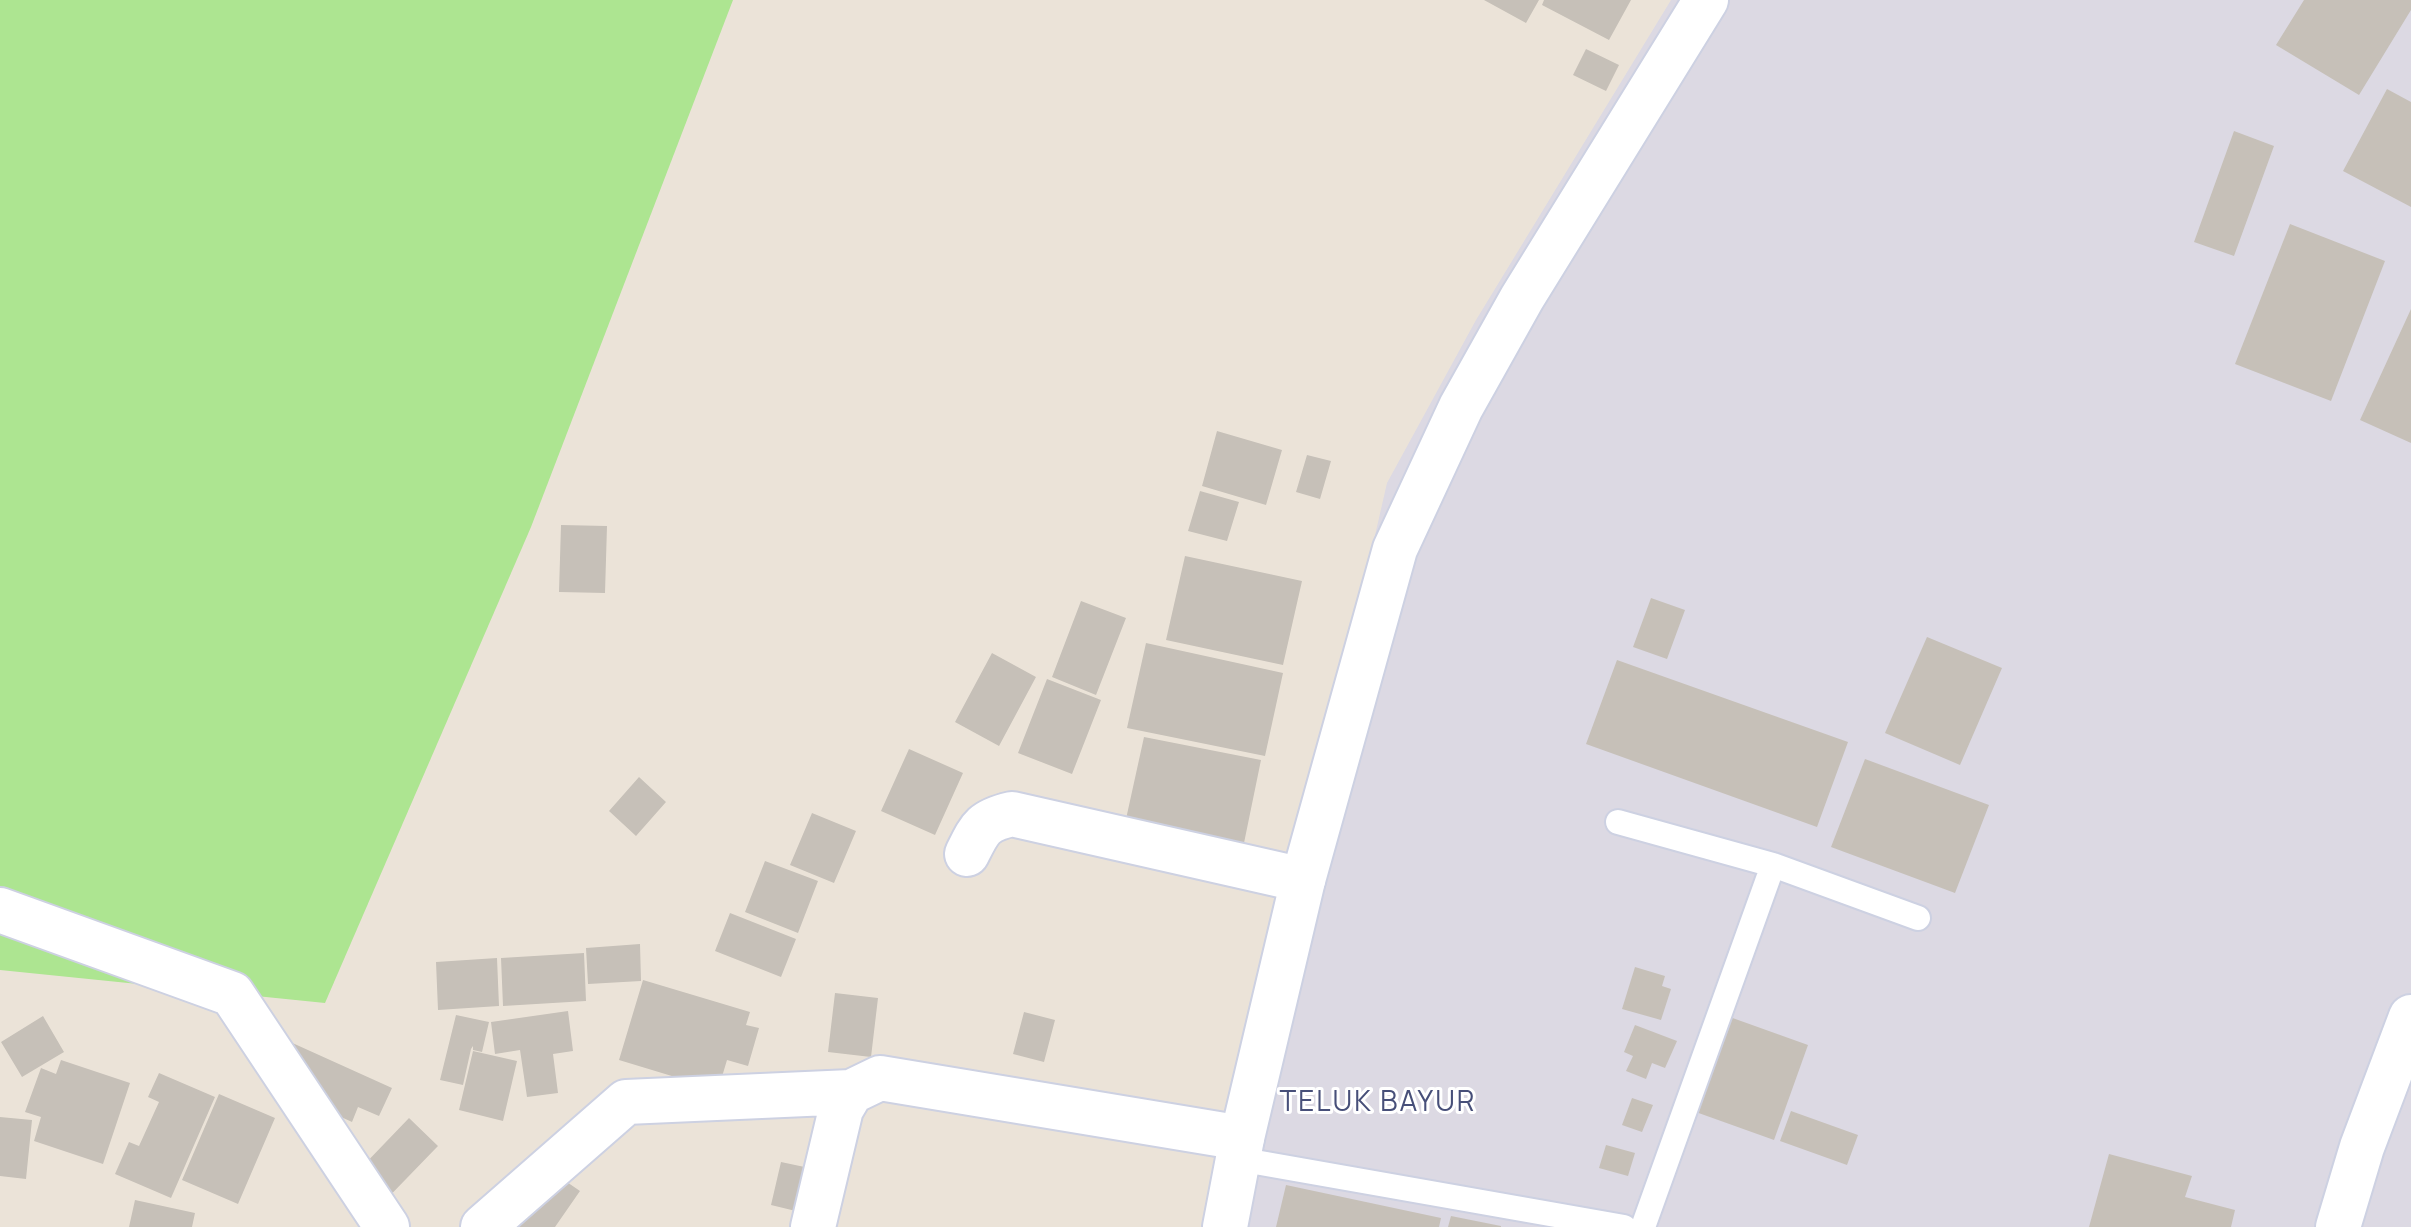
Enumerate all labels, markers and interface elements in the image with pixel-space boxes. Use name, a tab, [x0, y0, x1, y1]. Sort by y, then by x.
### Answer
district label: TELUK BAYUR	[1280, 1086, 1476, 1120]

